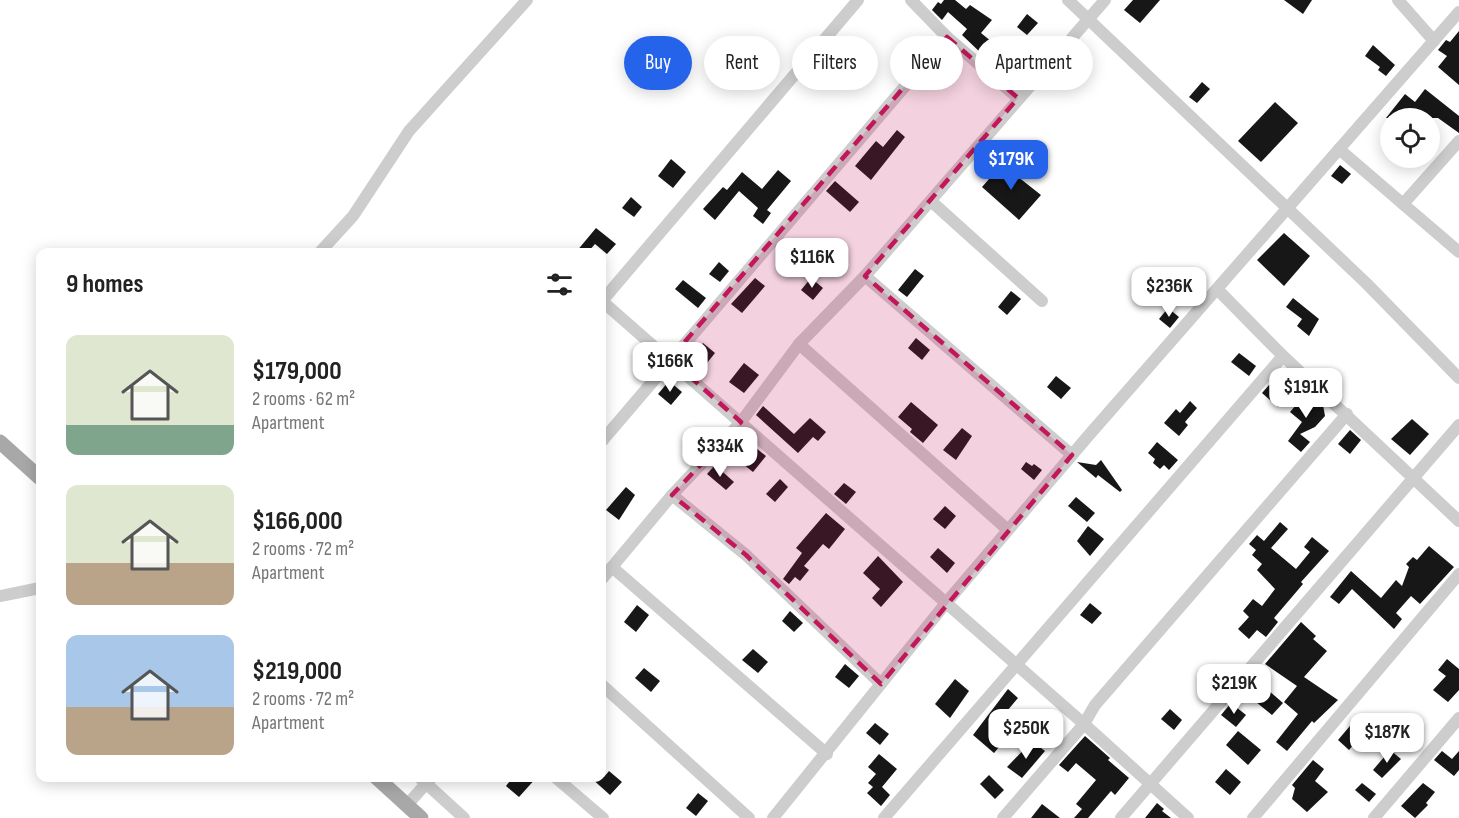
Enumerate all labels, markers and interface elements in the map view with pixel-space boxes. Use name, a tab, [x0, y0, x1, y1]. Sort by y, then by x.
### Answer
chip: Buy	[624, 36, 692, 90]
chip: Rent	[704, 36, 780, 90]
chip: Filters	[792, 36, 878, 90]
chip: New	[890, 36, 963, 90]
chip: Apartment	[975, 36, 1093, 90]
map controls	[1380, 108, 1440, 168]
button: locate	[1380, 108, 1440, 168]
pin: $179K	[969, 140, 1053, 191]
text: $179K	[988, 147, 1034, 171]
pin: $116K	[770, 238, 854, 289]
text: $116K	[789, 245, 835, 269]
pin: $236K	[1127, 267, 1211, 318]
icon: filters	[543, 268, 576, 301]
text: 9 homes	[66, 269, 144, 300]
text: $236K	[1145, 274, 1193, 298]
pin: $166K	[628, 342, 712, 393]
text: $166K	[647, 349, 693, 373]
text: $179,000	[252, 356, 342, 387]
icon: home	[114, 359, 186, 431]
pin: $191K	[1264, 368, 1348, 419]
text: $191K	[1283, 375, 1329, 399]
text: 2 rooms · 62 m²	[252, 387, 355, 411]
text: Apartment	[252, 411, 325, 435]
pin: $334K	[678, 427, 762, 478]
text: $334K	[696, 434, 744, 458]
text: $166,000	[252, 506, 343, 537]
icon: home	[114, 509, 186, 581]
text: 2 rooms · 72 m²	[252, 537, 354, 561]
text: Apartment	[252, 561, 325, 585]
text: $219,000	[252, 656, 342, 687]
icon: home	[114, 659, 186, 731]
pin: $219K	[1192, 664, 1276, 715]
text: $219K	[1211, 671, 1257, 695]
text: 2 rooms · 72 m²	[252, 687, 354, 711]
pin: $250K	[984, 709, 1068, 760]
text: Apartment	[252, 711, 325, 735]
pin: $187K	[1345, 713, 1429, 764]
text: $250K	[1002, 716, 1050, 740]
text: $187K	[1364, 720, 1410, 744]

